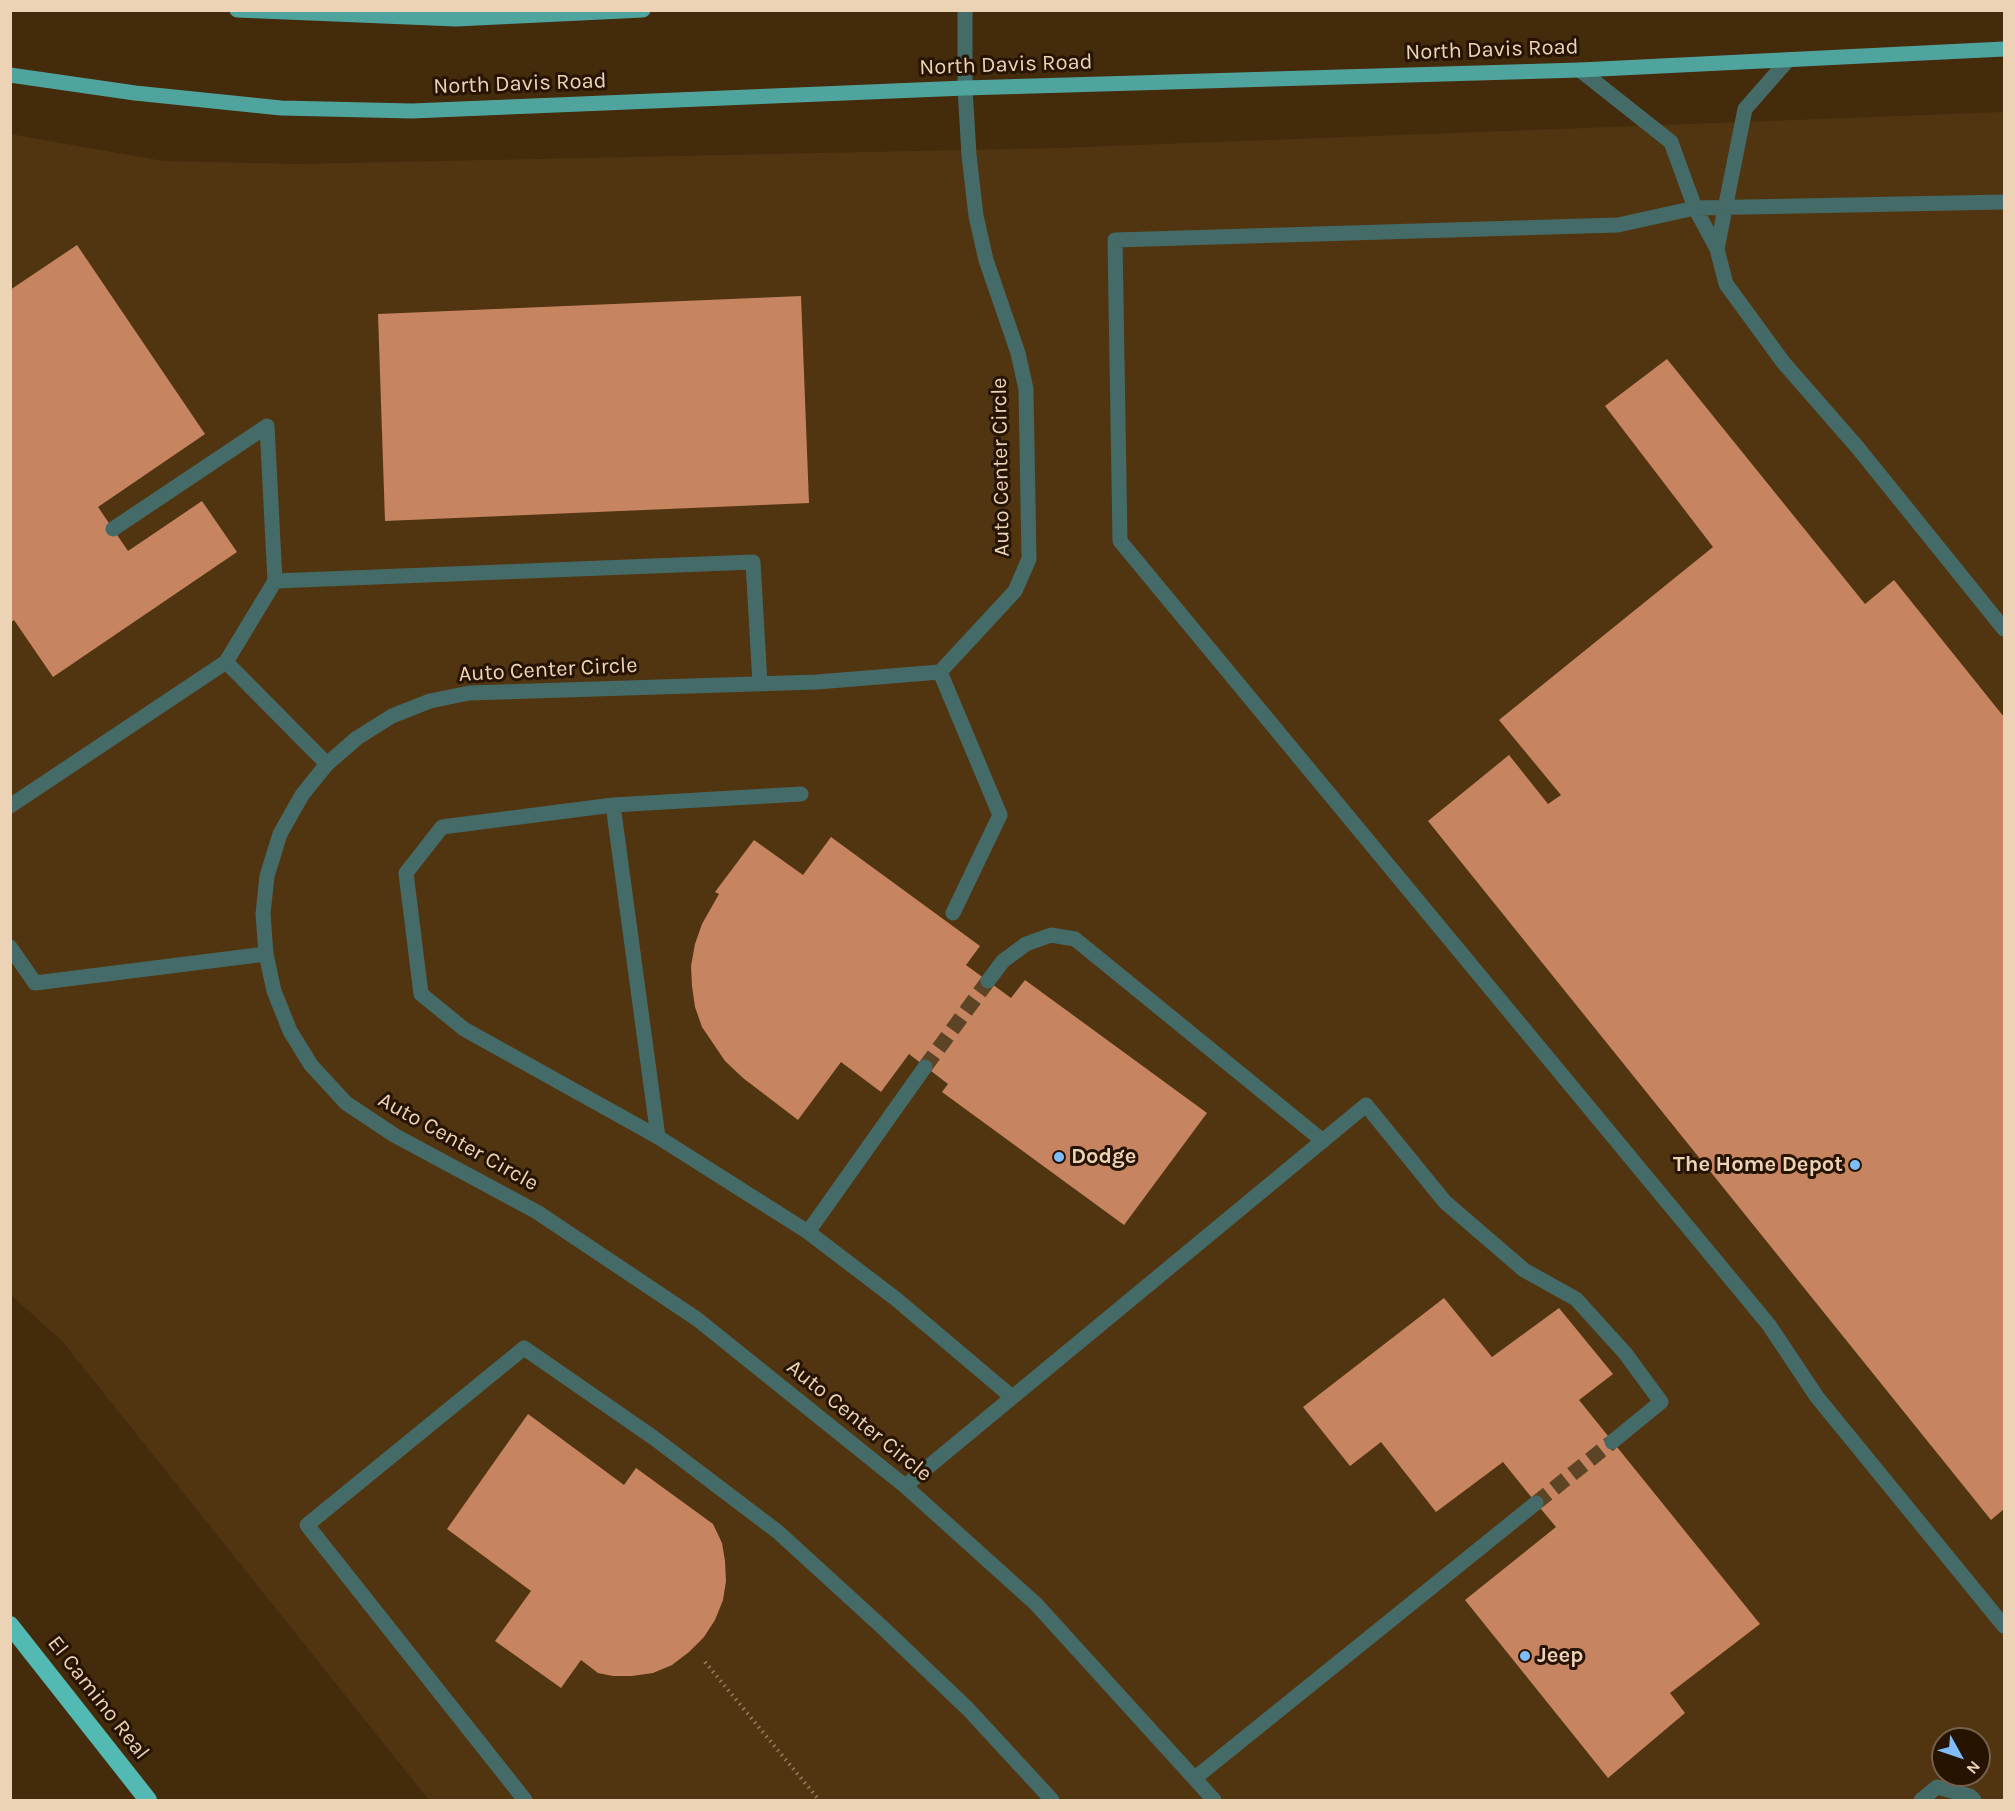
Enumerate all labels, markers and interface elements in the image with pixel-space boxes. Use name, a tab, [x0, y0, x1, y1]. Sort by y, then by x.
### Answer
street label: North Davis Road	[1405, 34, 1579, 66]
street label: North Davis Road	[919, 49, 1093, 81]
street label: North Davis Road	[433, 68, 607, 100]
street label: Auto Center Circle	[986, 377, 1016, 557]
street label: Auto Center Circle	[458, 652, 638, 688]
street label: Auto Center Circle	[373, 1087, 543, 1197]
place label: Dodge	[1071, 1144, 1137, 1170]
marker: Dodge	[1052, 1150, 1066, 1164]
place label: The Home Depot	[1673, 1152, 1843, 1178]
marker: The Home Depot	[1848, 1158, 1862, 1172]
street label: Auto Center Circle	[781, 1354, 937, 1488]
street label: El Camino Real	[41, 1631, 155, 1765]
place label: Jeep	[1537, 1643, 1583, 1669]
marker: Jeep	[1518, 1649, 1532, 1663]
north arrow	[1931, 1727, 1991, 1787]
text: N	[1963, 1757, 1985, 1778]

